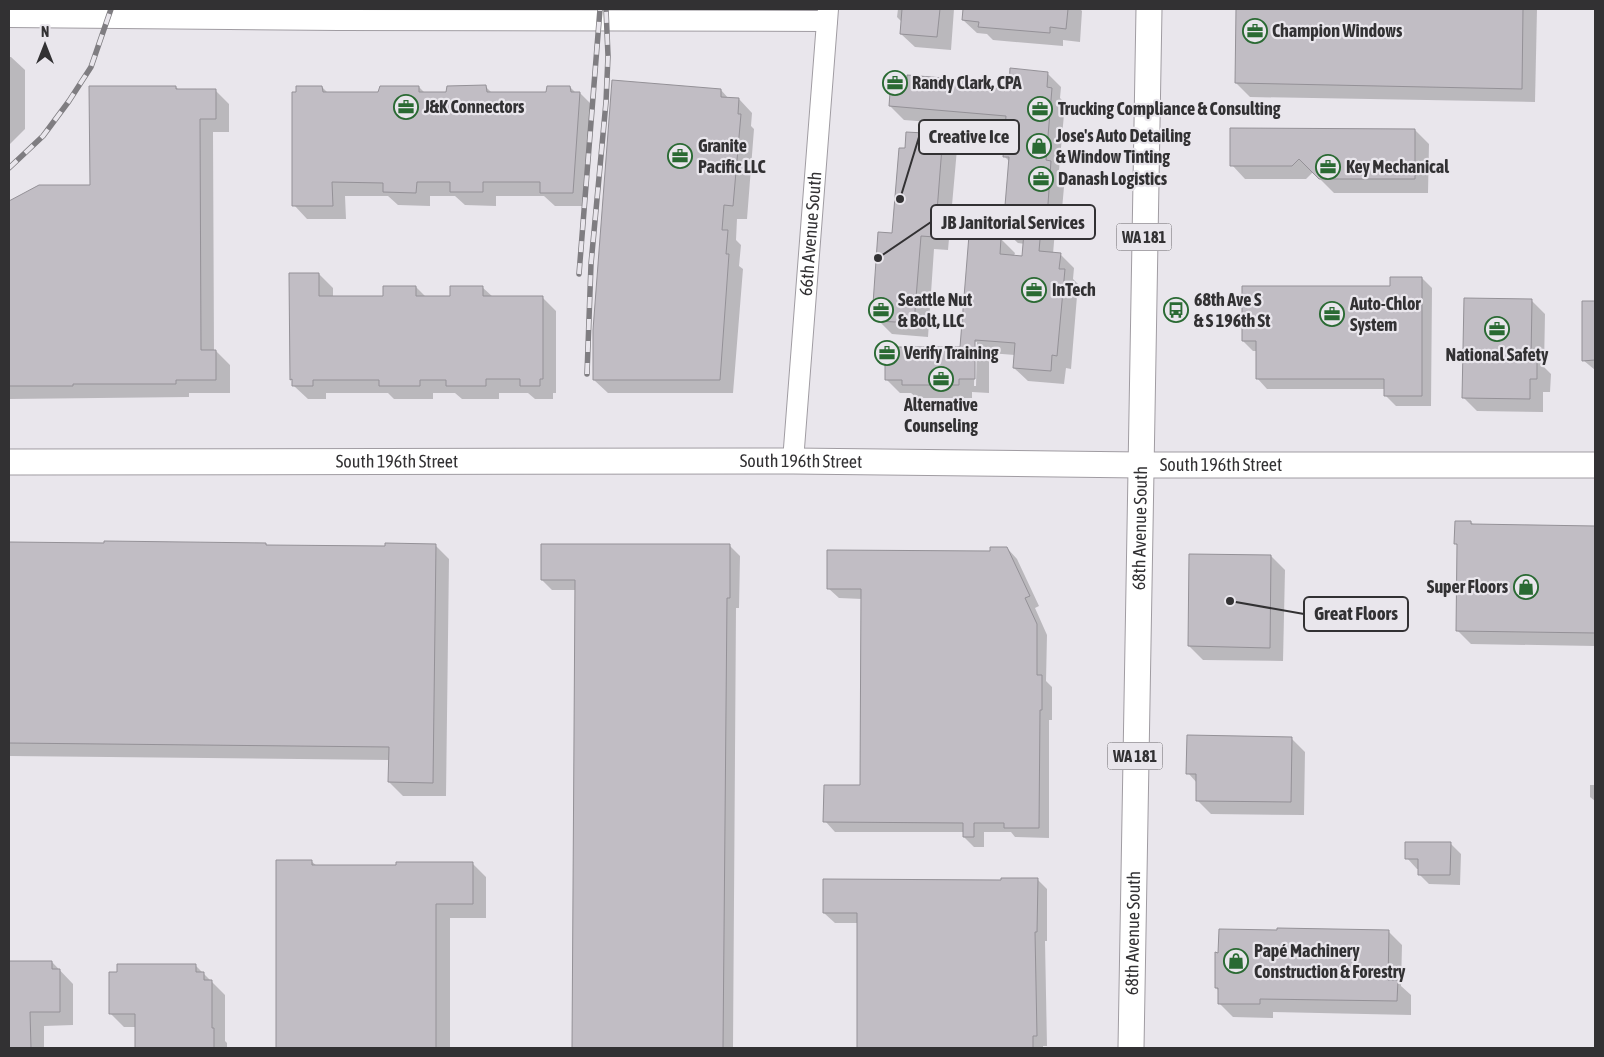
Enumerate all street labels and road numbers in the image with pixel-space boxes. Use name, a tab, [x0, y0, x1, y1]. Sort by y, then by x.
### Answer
street label: 66th Avenue South	[795, 171, 825, 296]
road number: WA 181	[1116, 223, 1172, 250]
street label: South 196th Street	[336, 450, 458, 472]
street label: South 196th Street	[740, 450, 862, 472]
street label: South 196th Street	[1160, 454, 1282, 475]
street label: 68th Avenue South	[1128, 466, 1151, 590]
road number: WA 181	[1108, 742, 1162, 769]
street label: 68th Avenue South	[1121, 871, 1144, 995]

